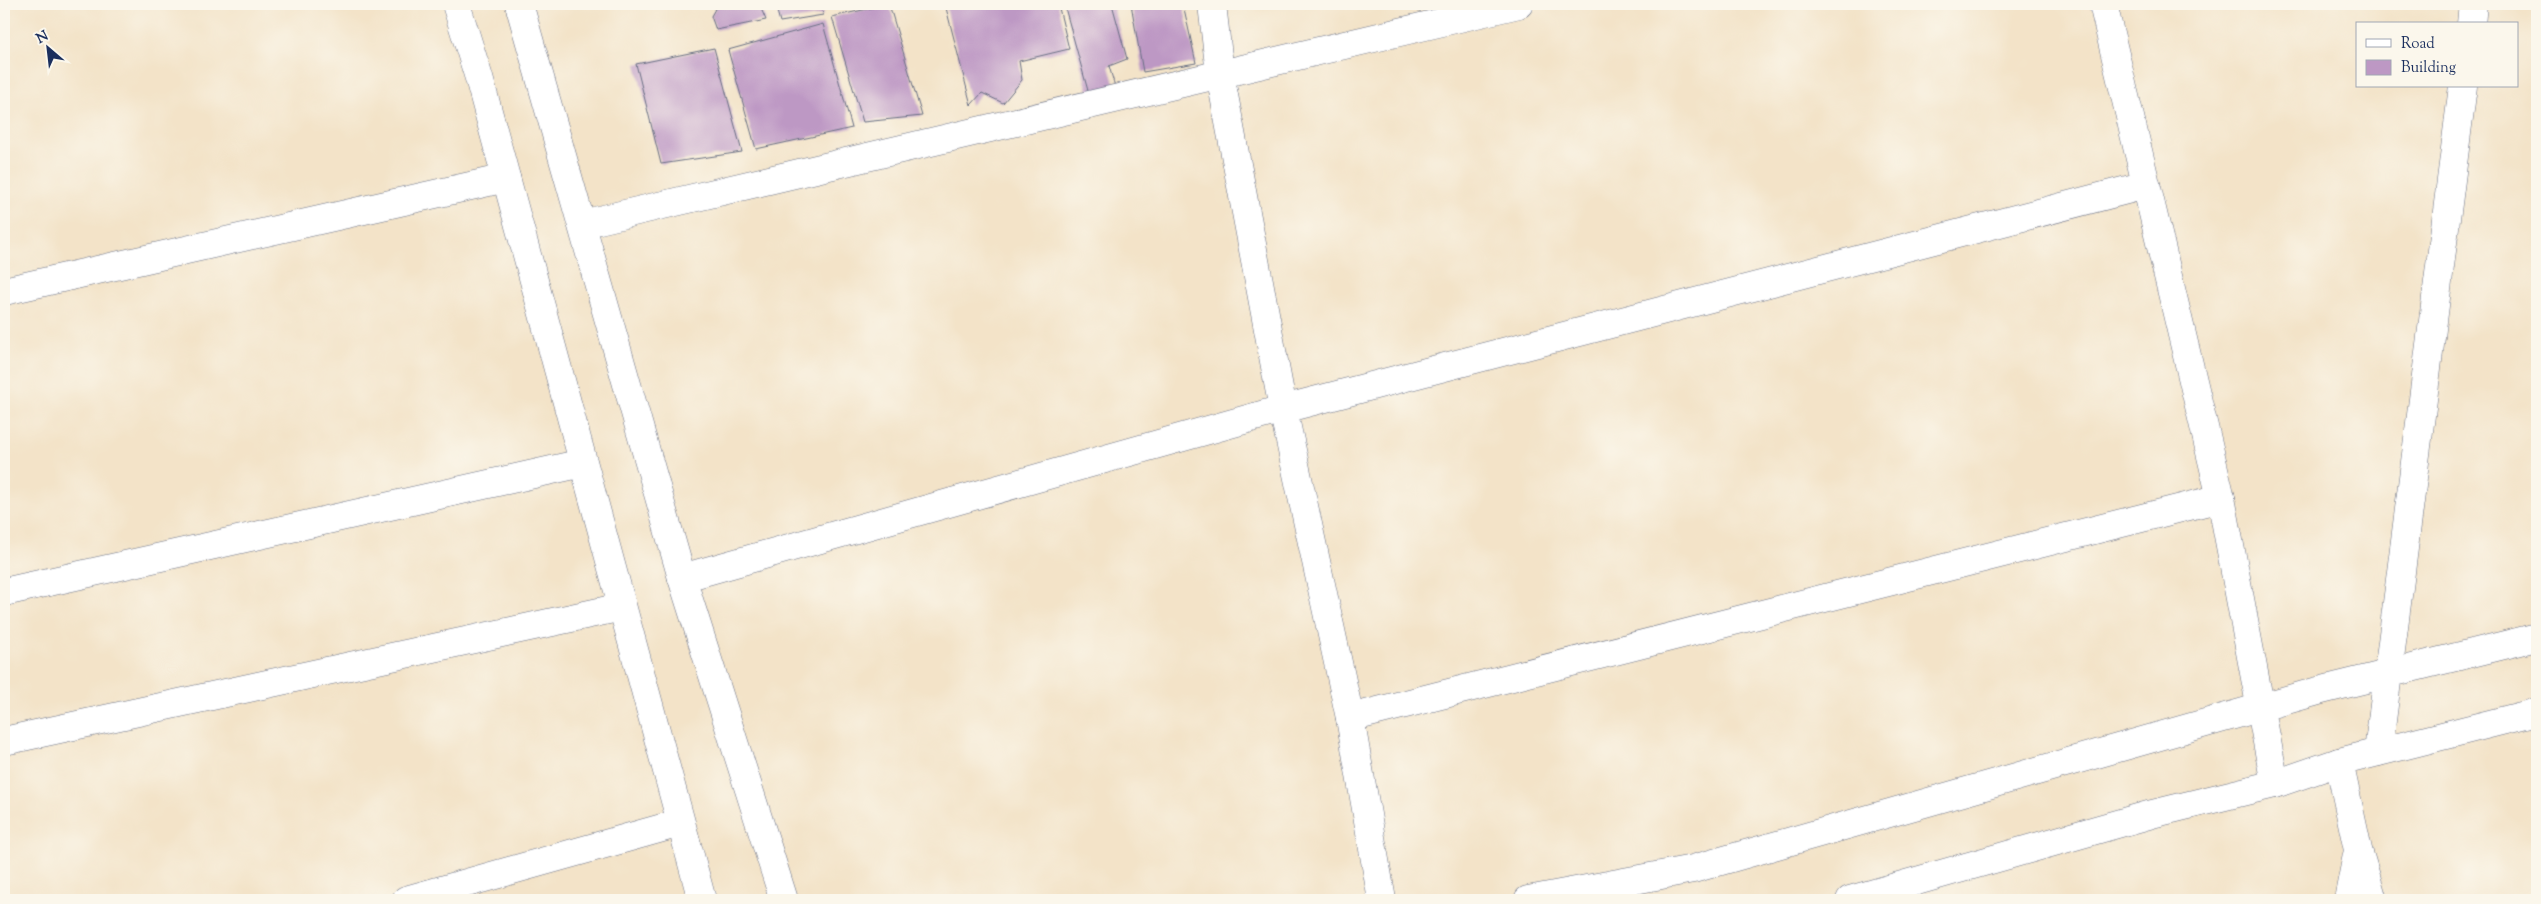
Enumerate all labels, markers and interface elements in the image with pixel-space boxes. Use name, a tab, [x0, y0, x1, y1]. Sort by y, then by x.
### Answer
north arrow	[22, 22, 72, 72]
legend	[2356, 22, 2518, 88]
text: N	[33, 27, 52, 50]
text: Road	[2401, 34, 2435, 55]
text: Building	[2401, 58, 2456, 79]

